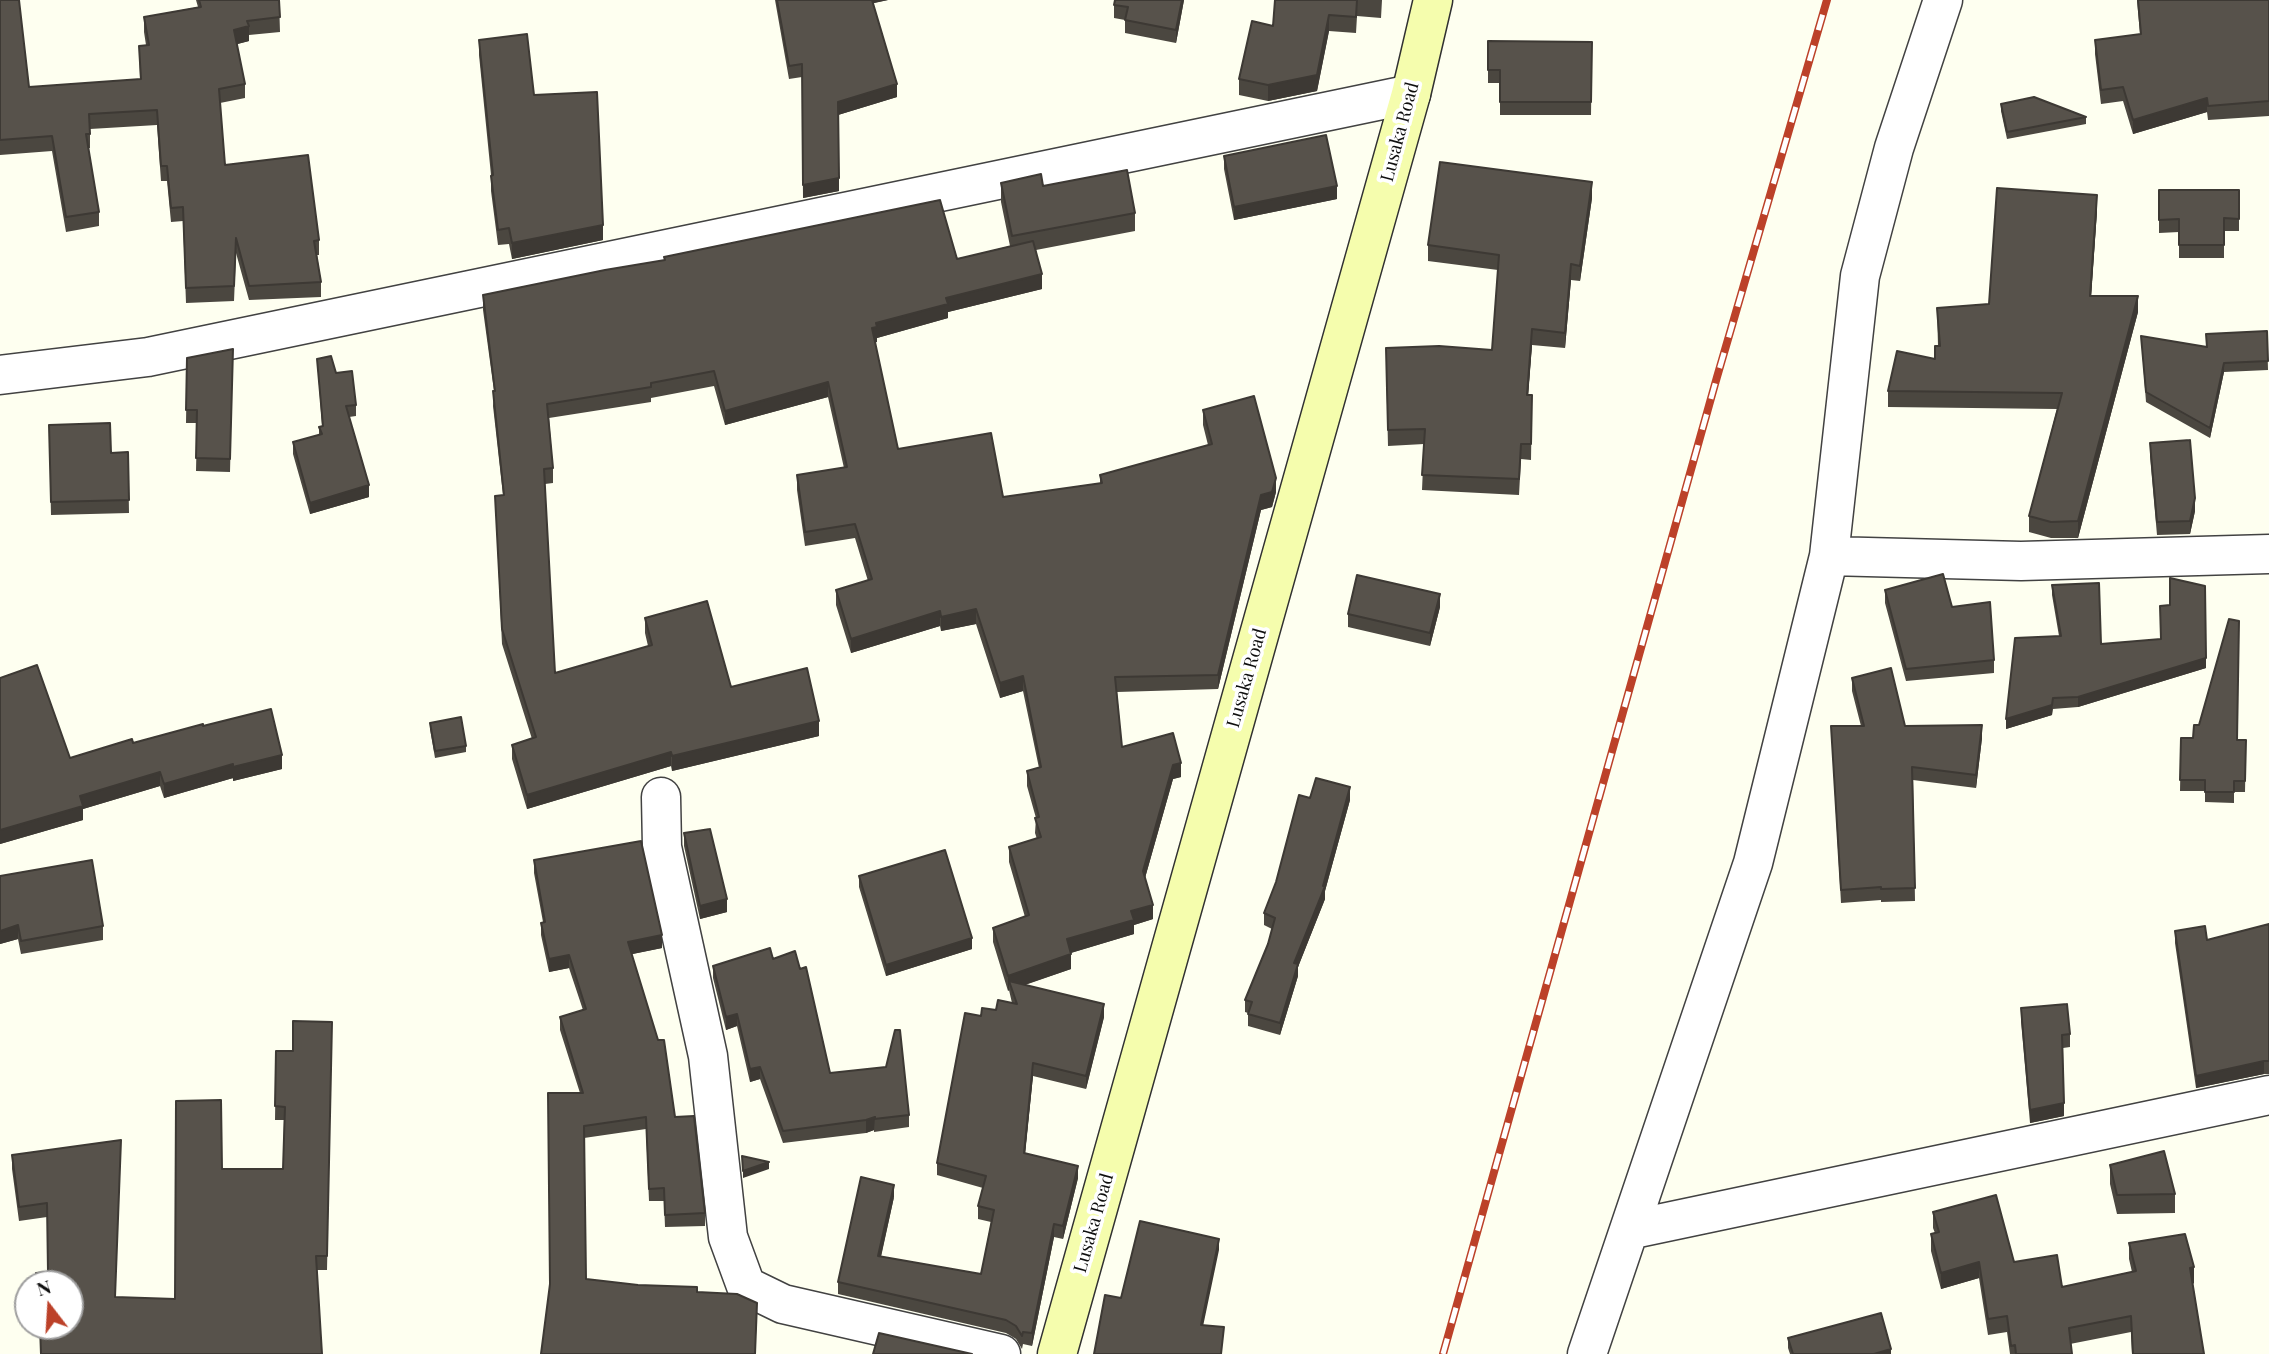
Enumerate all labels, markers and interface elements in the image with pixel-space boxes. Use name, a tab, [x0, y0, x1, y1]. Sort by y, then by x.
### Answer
street label: Lusaka Road	[1376, 80, 1424, 184]
street label: Lusaka Road	[1223, 626, 1271, 730]
street label: Lusaka Road	[1070, 1171, 1118, 1275]
north arrow	[14, 1270, 84, 1340]
text: N	[33, 1272, 54, 1301]

